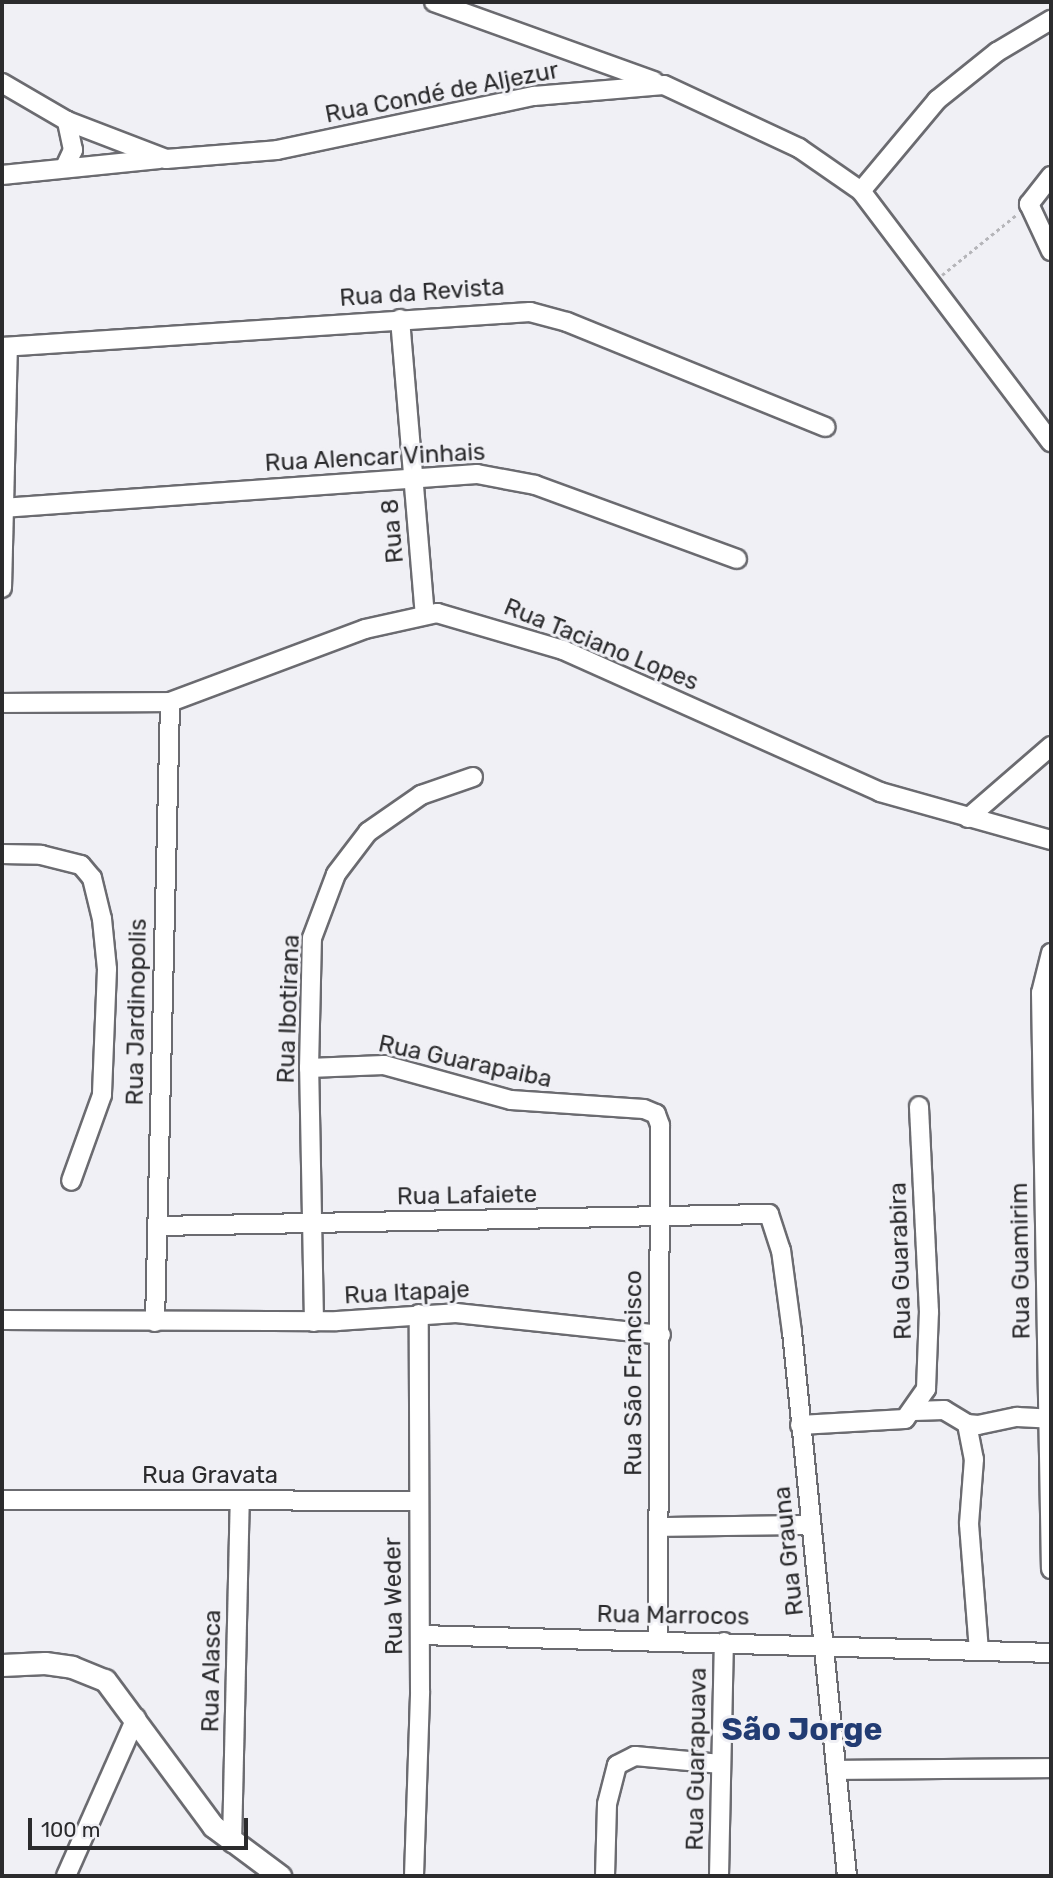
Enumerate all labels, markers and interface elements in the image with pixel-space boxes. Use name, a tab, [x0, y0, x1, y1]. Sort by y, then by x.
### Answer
street label: Rua Condé de Aljezur	[322, 56, 562, 130]
street label: Rua da Revista	[339, 273, 505, 313]
street label: Rua Alencar Vinhais	[263, 438, 487, 478]
street label: Rua 8	[376, 498, 410, 564]
street label: Rua Taciano Lopes	[499, 593, 703, 697]
street label: Rua Jardinopolis	[121, 918, 153, 1106]
street label: Rua Ibotirana	[272, 934, 306, 1084]
street label: Rua Guarapaiba	[376, 1030, 554, 1094]
street label: Rua Lafaiete	[397, 1180, 537, 1212]
street label: Rua Guarabira	[884, 1182, 918, 1340]
street label: Rua Guamirim	[1005, 1182, 1037, 1340]
street label: Rua São Francisco	[620, 1270, 648, 1476]
street label: Rua Itapaje	[343, 1275, 471, 1311]
street label: Rua Gravata	[142, 1462, 278, 1490]
street label: Rua Grauna	[768, 1485, 810, 1617]
street label: Rua Weder	[379, 1537, 409, 1655]
street label: Rua Marrocos	[596, 1600, 750, 1632]
street label: Rua Alasca	[197, 1609, 227, 1733]
street label: Rua Guarapuava	[681, 1667, 713, 1851]
district label: São Jorge	[721, 1710, 883, 1748]
scale bar	[32, 1804, 252, 1848]
text: 100 m	[41, 1817, 100, 1842]

